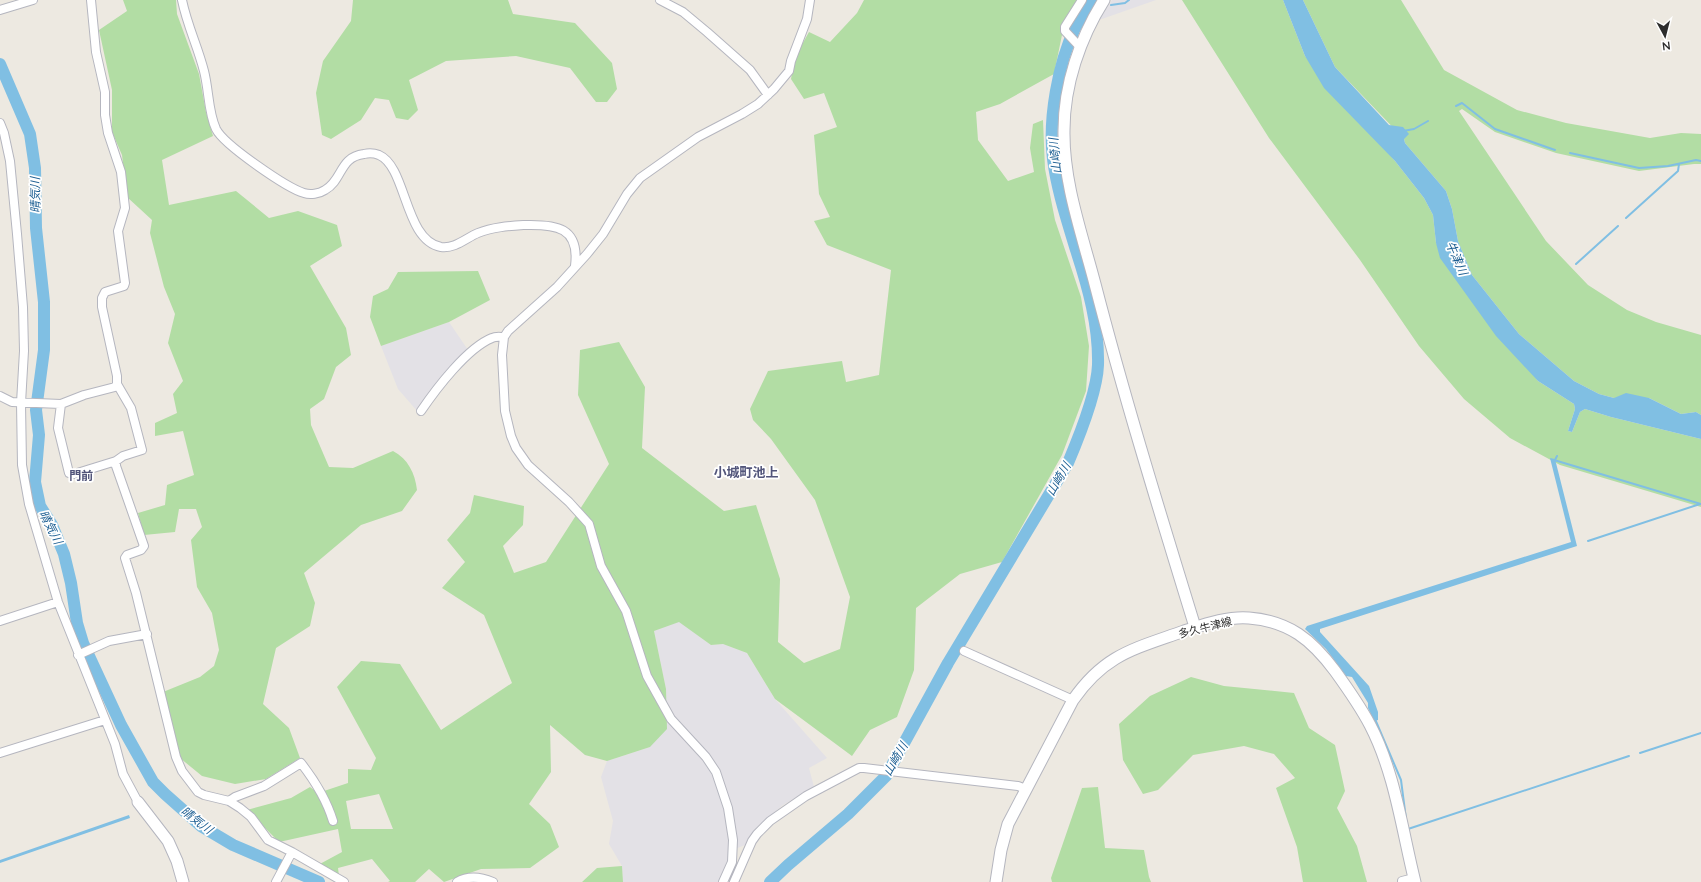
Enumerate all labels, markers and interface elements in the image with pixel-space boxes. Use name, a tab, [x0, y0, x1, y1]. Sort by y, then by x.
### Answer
north arrow	[1645, 16, 1685, 56]
text: N	[1661, 39, 1671, 53]
water label: 山崎川	[1045, 135, 1064, 175]
water label: 晴気川	[27, 175, 43, 213]
water label: 牛津川	[1443, 238, 1472, 279]
water label: 山崎川	[1043, 458, 1074, 498]
district label: 小城町池上	[713, 464, 779, 480]
district label: 門前	[69, 468, 93, 483]
water label: 晴気川	[36, 508, 67, 548]
street label: 多久牛津線	[1177, 614, 1233, 640]
water label: 山崎川	[880, 738, 911, 778]
water label: 晴気川	[178, 803, 217, 838]

